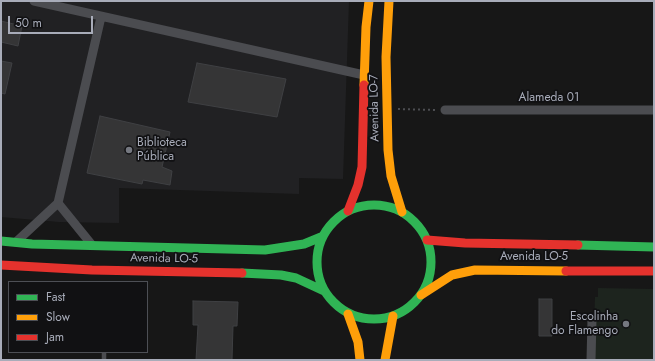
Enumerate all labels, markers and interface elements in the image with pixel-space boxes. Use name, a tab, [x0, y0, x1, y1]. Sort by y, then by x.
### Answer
scale bar	[10, 8, 95, 34]
text: 50 m	[15, 14, 42, 32]
street label: Avenida LO-7	[367, 74, 383, 142]
street label: Alameda 01	[519, 91, 579, 105]
place label: Biblioteca Pública	[137, 136, 187, 164]
marker: Biblioteca Pública	[124, 145, 134, 155]
street label: Avenida LO-5	[500, 250, 568, 264]
street label: Avenida LO-5	[130, 251, 198, 267]
legend	[8, 281, 148, 353]
text: Fast	[46, 288, 65, 306]
text: Slow	[46, 308, 70, 326]
place label: Escolinha do Flamengo	[551, 310, 618, 338]
marker: Escolinha do Flamengo	[621, 319, 631, 329]
text: Jam	[46, 328, 64, 346]

